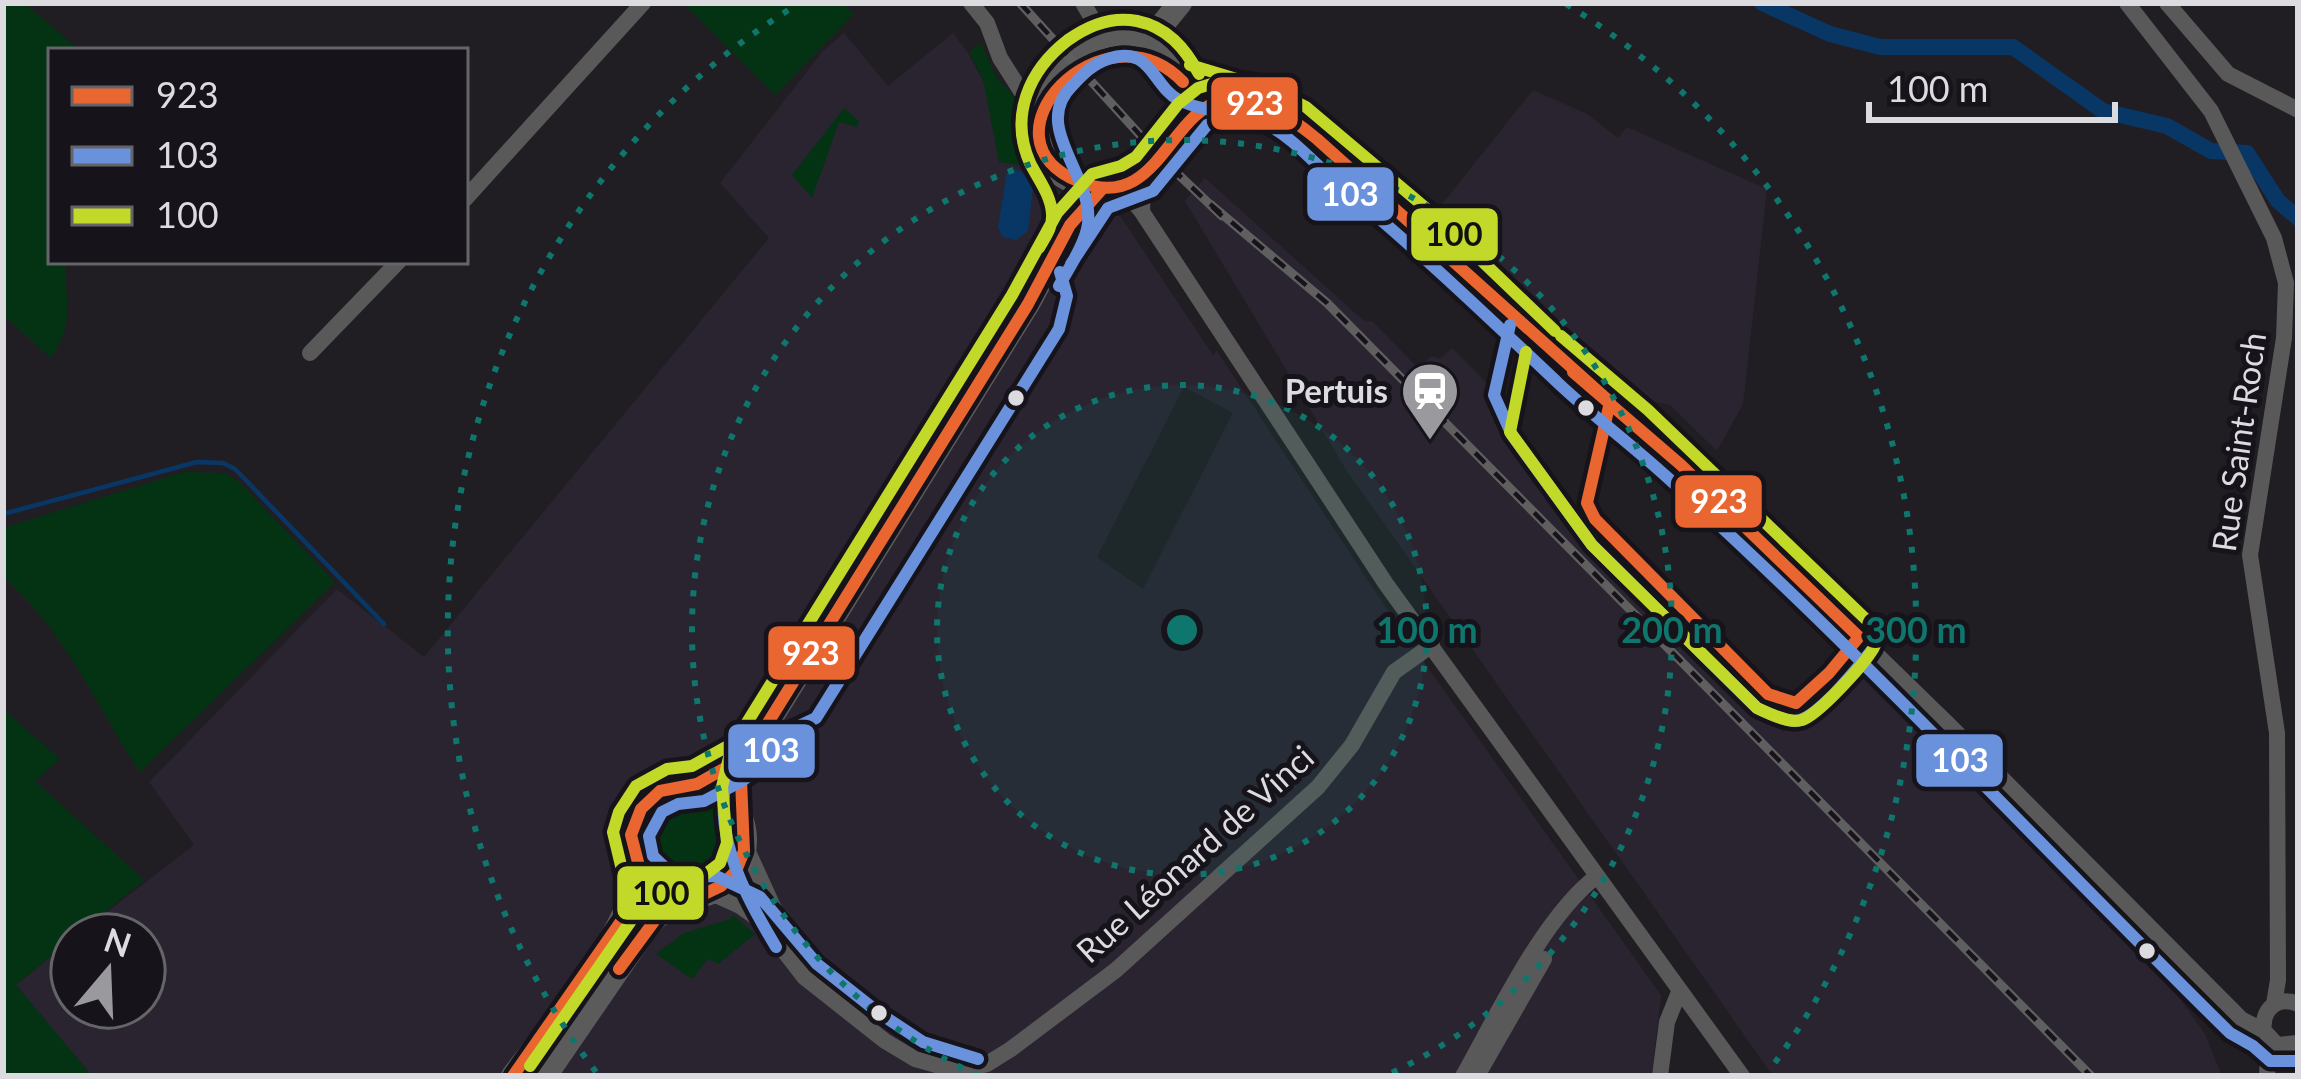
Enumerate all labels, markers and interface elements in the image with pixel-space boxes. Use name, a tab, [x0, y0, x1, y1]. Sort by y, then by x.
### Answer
legend	[48, 48, 468, 264]
scale bar	[1869, 48, 2115, 122]
text: 100 m	[1887, 66, 1988, 110]
text: 923	[156, 72, 219, 116]
line badge: 923	[1209, 75, 1300, 132]
text: 923	[1226, 82, 1284, 122]
text: 103	[156, 132, 219, 176]
line badge: 103	[1305, 165, 1396, 223]
text: 103	[1321, 173, 1379, 213]
text: 100	[156, 192, 219, 236]
line badge: 100	[1409, 206, 1500, 263]
text: 100	[1425, 213, 1483, 253]
street label: Rue Saint-Roch	[2203, 330, 2273, 554]
station icon: Pertuis	[1399, 360, 1461, 442]
place label: Pertuis	[1285, 370, 1388, 410]
unlabelled marker	[1005, 387, 1027, 409]
unlabelled marker	[1575, 397, 1597, 419]
line badge: 923	[1673, 473, 1764, 530]
text: 923	[1690, 480, 1748, 520]
text: 100 m	[1376, 607, 1478, 651]
text: 200 m	[1621, 607, 1723, 651]
text: 300 m	[1865, 607, 1967, 651]
centre of rings	[1161, 609, 1203, 651]
line badge: 923	[766, 624, 857, 682]
text: 923	[782, 632, 840, 672]
line badge: 103	[726, 722, 817, 780]
text: 103	[742, 729, 800, 769]
line badge: 103	[1914, 732, 2005, 789]
street label: Rue Léonard de Vinci	[1068, 736, 1321, 970]
text: 103	[1931, 739, 1989, 779]
line badge: 100	[615, 864, 706, 922]
text: 100	[632, 872, 690, 912]
north arrow	[48, 911, 168, 1031]
text: N	[100, 919, 137, 965]
unlabelled marker	[2136, 940, 2158, 962]
unlabelled marker	[868, 1002, 890, 1024]

